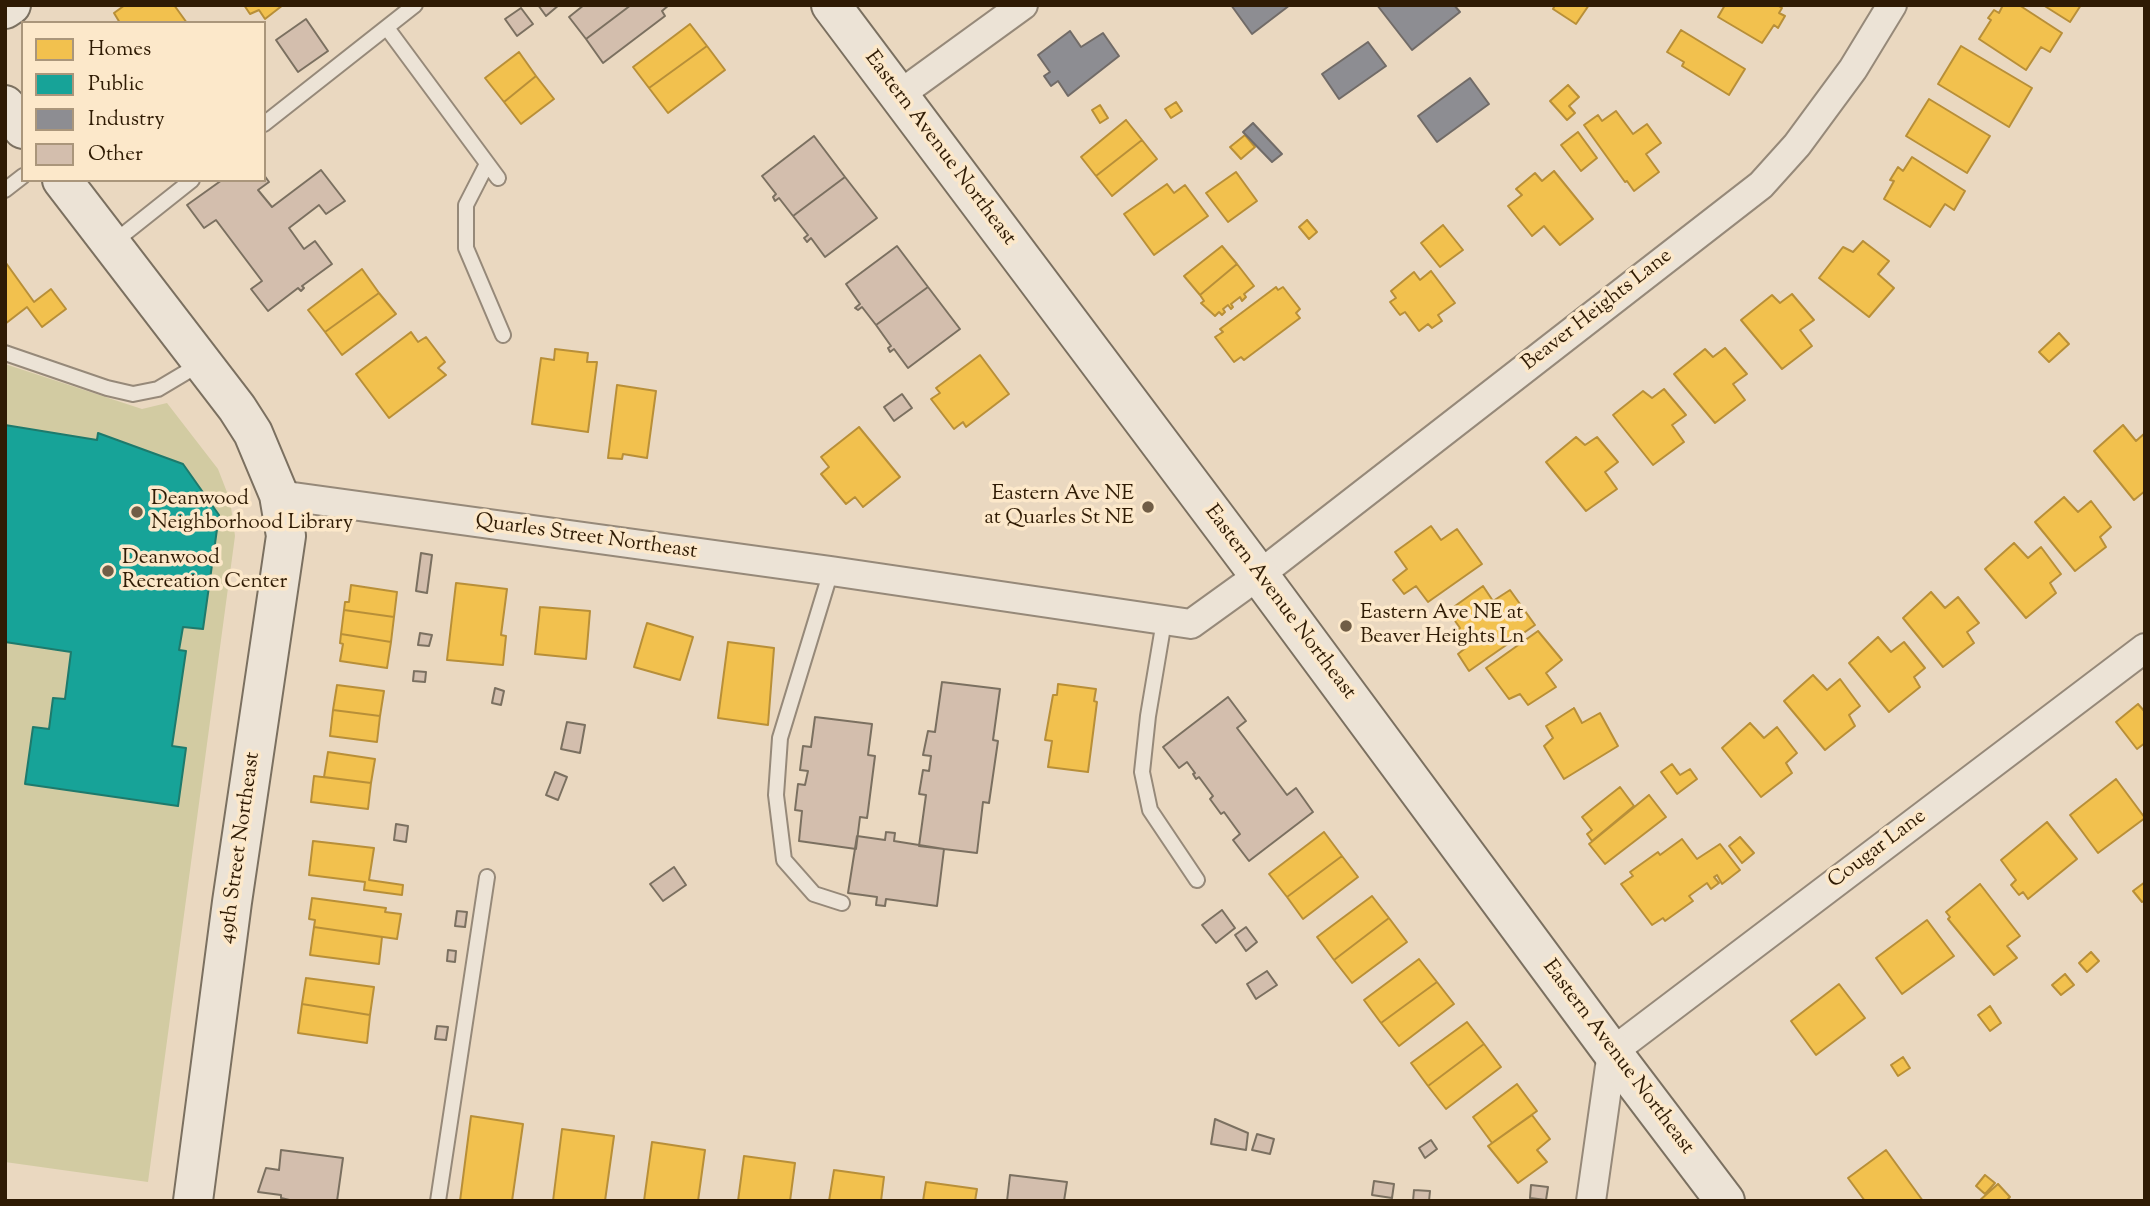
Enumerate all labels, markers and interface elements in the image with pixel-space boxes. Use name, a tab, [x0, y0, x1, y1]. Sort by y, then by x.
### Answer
legend	[21, 21, 266, 182]
text: Homes	[88, 35, 151, 65]
street label: Eastern Avenue Northeast	[858, 47, 1020, 251]
text: Public	[88, 70, 144, 100]
text: Industry	[88, 105, 165, 135]
text: Other	[88, 140, 143, 170]
street label: Beaver Heights Lane	[1518, 245, 1678, 377]
place label: Eastern Ave NE at Quarles St NE	[984, 482, 1134, 532]
place label: Deanwood Neighborhood Library	[151, 487, 353, 537]
marker: Eastern Ave NE at Quarles St NE	[1140, 499, 1156, 515]
street label: Eastern Avenue Northeast	[1198, 501, 1360, 705]
marker: Deanwood Neighborhood Library	[129, 504, 145, 520]
street label: Quarles Street Northeast	[473, 510, 699, 566]
place label: Deanwood Recreation Center	[122, 546, 287, 596]
marker: Deanwood Recreation Center	[100, 563, 116, 579]
place label: Eastern Ave NE at Beaver Heights Ln	[1360, 601, 1525, 651]
marker: Eastern Ave NE at Beaver Heights Ln	[1338, 618, 1354, 634]
street label: 49th Street Northeast	[215, 751, 267, 945]
street label: Cougar Lane	[1824, 805, 1932, 895]
street label: Eastern Avenue Northeast	[1536, 956, 1698, 1160]

